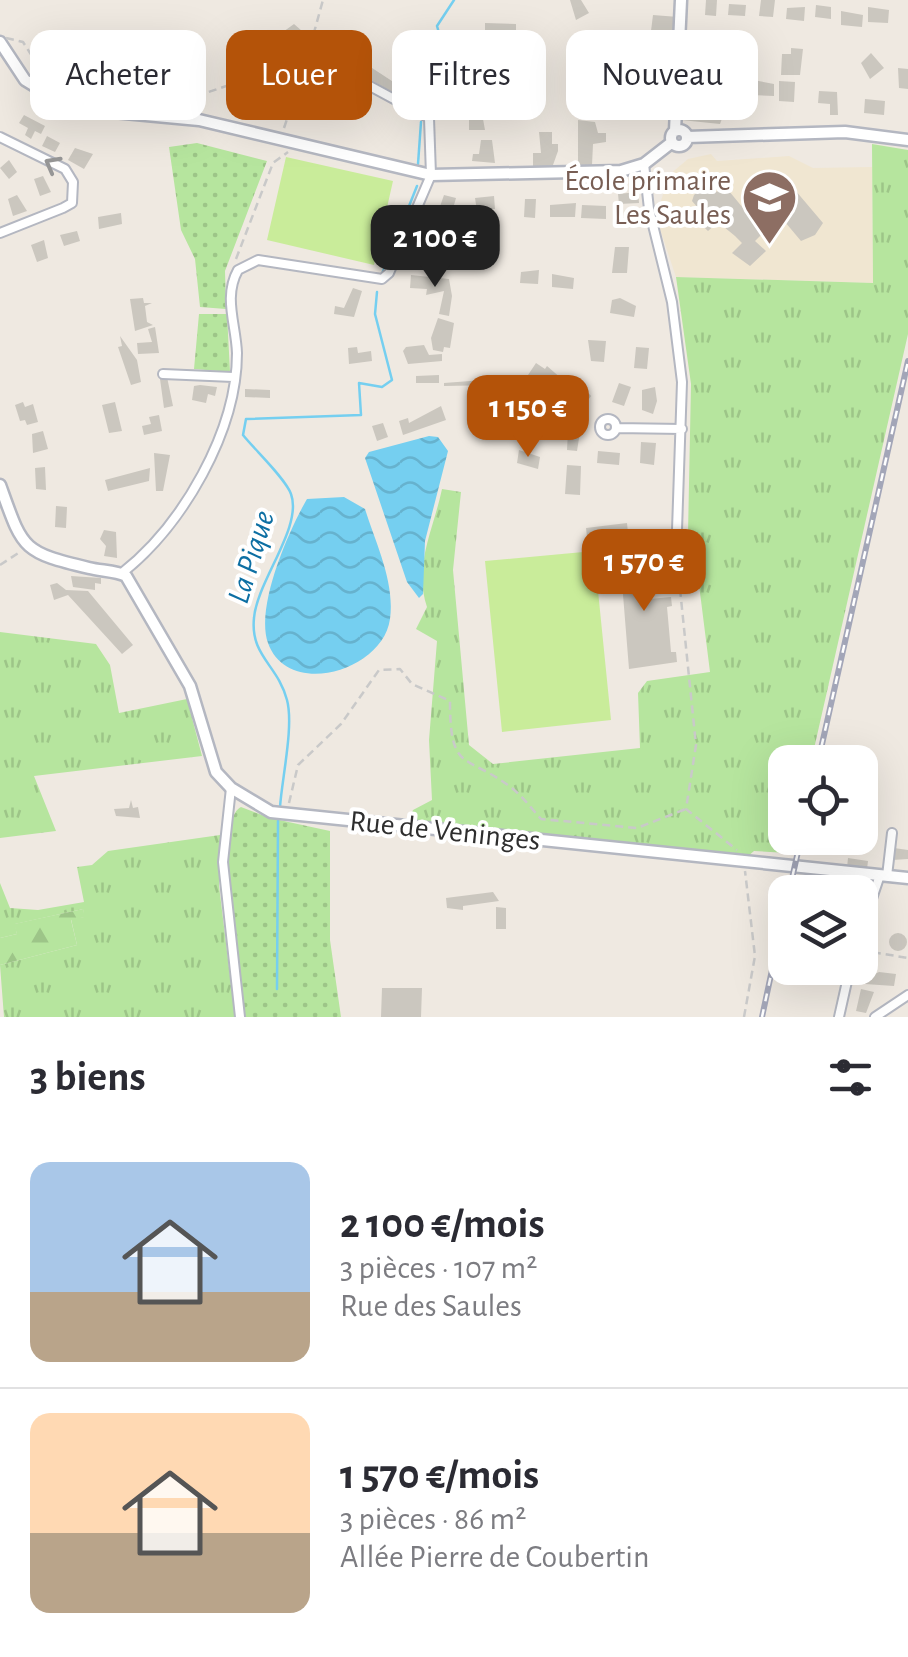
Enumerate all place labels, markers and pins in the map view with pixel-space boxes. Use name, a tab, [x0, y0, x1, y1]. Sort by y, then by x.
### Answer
place label: École primaire Les Saules	[564, 164, 731, 230]
school or university icon: École primaire Les Saules	[740, 168, 800, 247]
pin: 2 100 €	[343, 205, 527, 290]
pin: 1 150 €	[436, 375, 620, 460]
pin: 1 570 €	[552, 529, 736, 614]

